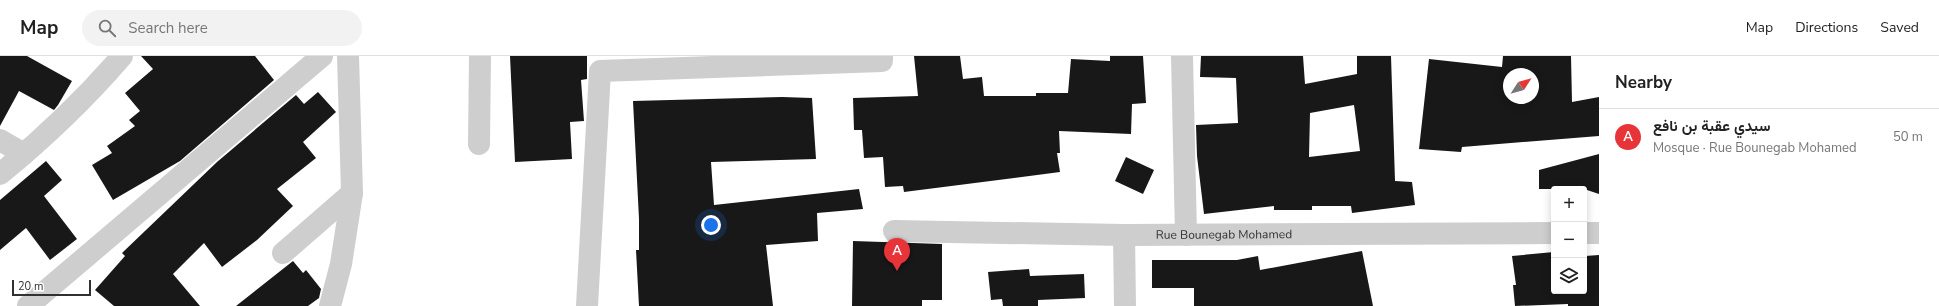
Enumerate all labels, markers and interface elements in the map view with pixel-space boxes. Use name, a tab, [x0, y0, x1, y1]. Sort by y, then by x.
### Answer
search box	[82, 10, 362, 46]
text: Map	[20, 15, 58, 41]
icon: search	[96, 17, 118, 39]
text: Search here	[128, 18, 208, 38]
text: Map	[1746, 18, 1773, 37]
text: Directions	[1795, 18, 1858, 37]
text: Saved	[1880, 18, 1919, 37]
north arrow	[1503, 68, 1539, 104]
text: Nearby	[1615, 71, 1672, 94]
text: سيدي عقبة بن نافع	[1653, 116, 1770, 136]
text: A	[1623, 128, 1633, 146]
text: 50 m	[1893, 128, 1923, 146]
text: Mosque · Rue Bounegab Mohamed	[1653, 139, 1857, 157]
map controls	[1551, 186, 1587, 294]
button: +	[1551, 186, 1587, 222]
your location	[701, 215, 721, 235]
button: −	[1551, 222, 1587, 258]
street label: Rue Bounegab Mohamed	[1156, 226, 1292, 243]
pin: A	[884, 238, 910, 271]
button: layers	[1551, 258, 1587, 294]
scale bar	[12, 278, 91, 297]
text: 20 m	[18, 279, 43, 294]

